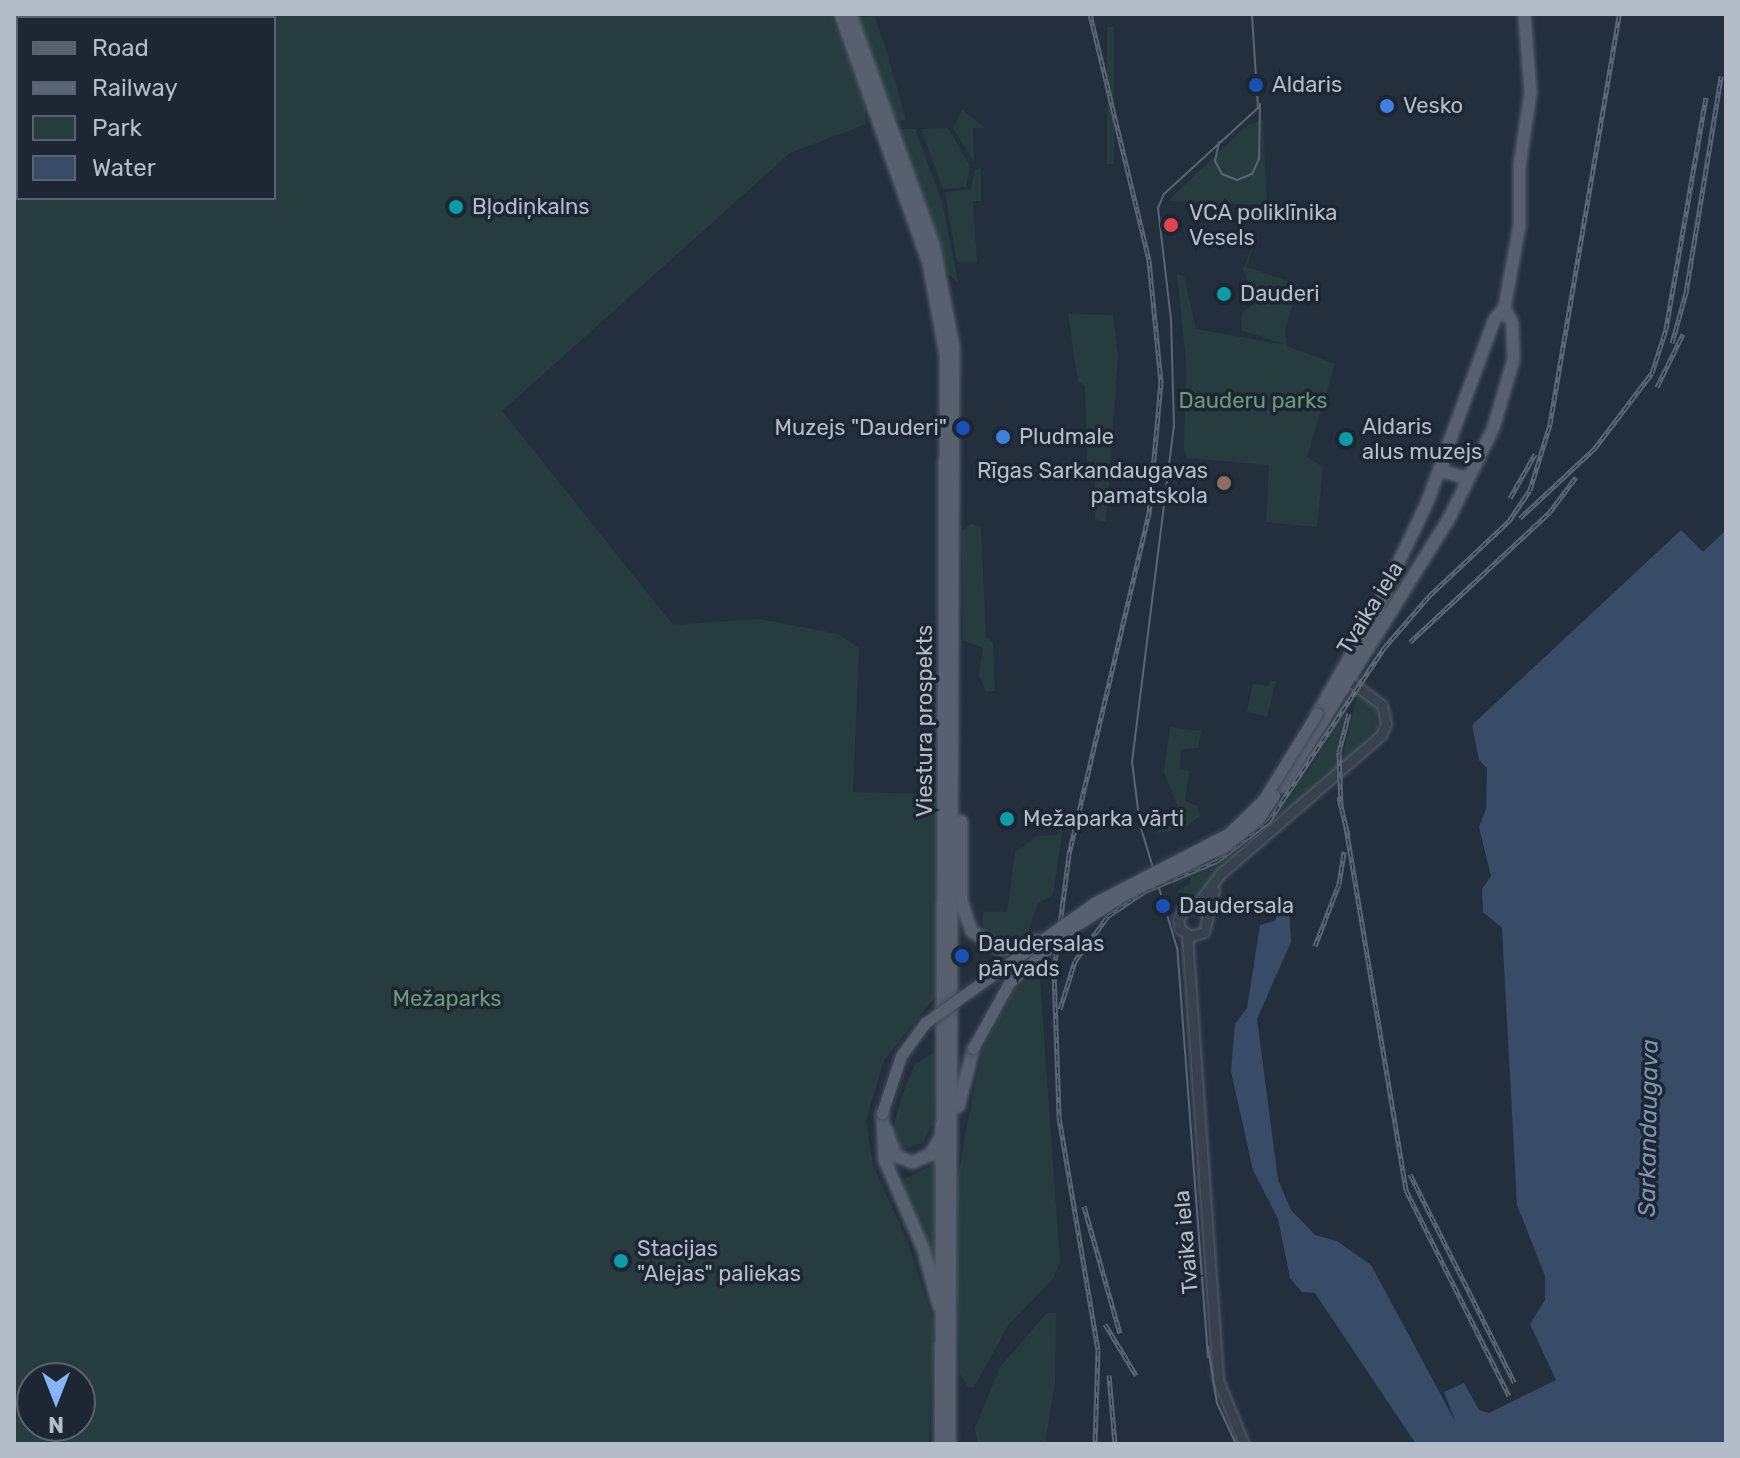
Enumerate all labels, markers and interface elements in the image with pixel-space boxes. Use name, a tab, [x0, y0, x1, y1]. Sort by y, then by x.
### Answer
legend	[16, 16, 276, 200]
text: Road	[92, 34, 149, 62]
place label: Aldaris	[1272, 72, 1342, 98]
text: Railway	[92, 74, 178, 102]
marker: Aldaris	[1247, 76, 1265, 94]
place label: Vesko	[1403, 93, 1463, 119]
marker: Vesko	[1378, 97, 1396, 115]
text: Park	[92, 114, 142, 142]
text: Water	[92, 154, 156, 182]
place label: Bļodiņkalns	[472, 194, 590, 220]
marker: Bļodiņkalns	[447, 198, 465, 216]
place label: VCA poliklīnika Vesels	[1189, 199, 1338, 250]
marker: VCA poliklīnika Vesels	[1160, 214, 1182, 236]
place label: Dauderi	[1240, 281, 1320, 307]
marker: Dauderi	[1215, 285, 1233, 303]
park label: Dauderu parks	[1179, 388, 1327, 414]
place label: Aldaris alus muzejs	[1362, 413, 1482, 464]
place label: Muzejs "Dauderi"	[775, 415, 947, 441]
marker: Muzejs "Dauderi"	[954, 419, 972, 437]
place label: Pludmale	[1019, 424, 1114, 450]
marker: Pludmale	[994, 428, 1012, 446]
marker: Aldaris alus muzejs	[1337, 430, 1355, 448]
place label: Rīgas Sarkandaugavas pamatskola	[977, 457, 1208, 508]
marker: Rīgas Sarkandaugavas pamatskola	[1215, 474, 1233, 492]
street label: Tvaika iela	[1331, 557, 1409, 659]
street label: Viestura prospekts	[912, 625, 938, 817]
place label: Mežaparka vārti	[1023, 806, 1185, 832]
marker: Mežaparka vārti	[998, 810, 1016, 828]
place label: Daudersala	[1179, 893, 1294, 919]
marker: Daudersala	[1154, 897, 1172, 915]
place label: Daudersalas pārvads	[978, 930, 1104, 982]
marker: Daudersalas pārvads	[953, 947, 971, 965]
park label: Mežaparks	[392, 986, 502, 1012]
water label: Sarkandaugava	[1633, 1039, 1665, 1217]
street label: Tvaika iela	[1168, 1189, 1204, 1295]
place label: Stacijas "Alejas" paliekas	[637, 1235, 801, 1286]
marker: Stacijas "Alejas" paliekas	[612, 1252, 630, 1270]
north arrow	[16, 1362, 96, 1442]
text: N	[48, 1411, 64, 1438]

